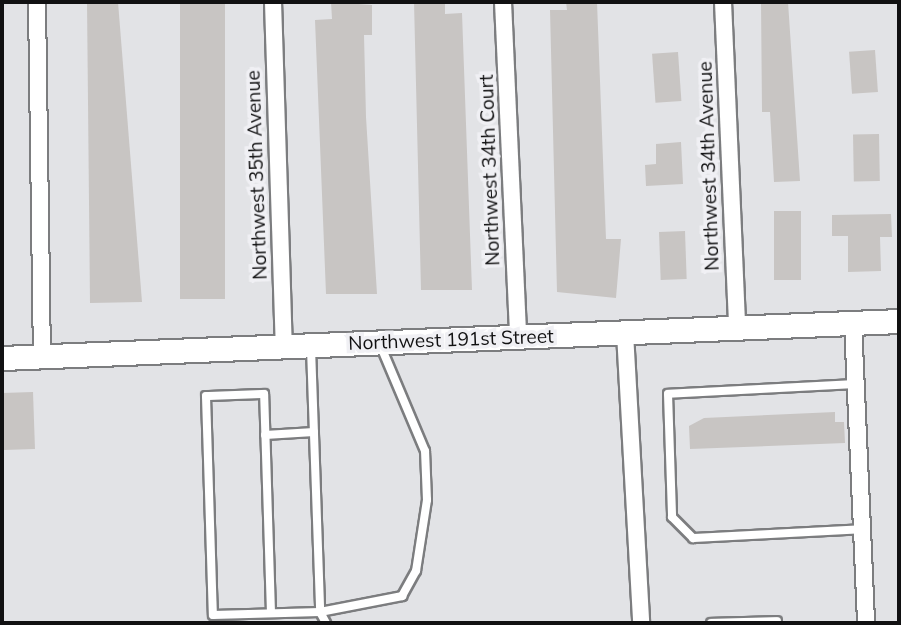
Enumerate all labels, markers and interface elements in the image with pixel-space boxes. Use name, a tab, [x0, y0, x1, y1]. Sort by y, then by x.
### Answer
street label: Northwest 34th Avenue	[694, 61, 724, 271]
street label: Northwest 35th Avenue	[242, 70, 272, 280]
street label: Northwest 34th Court	[475, 74, 505, 266]
street label: Northwest 191st Street	[348, 325, 554, 355]

